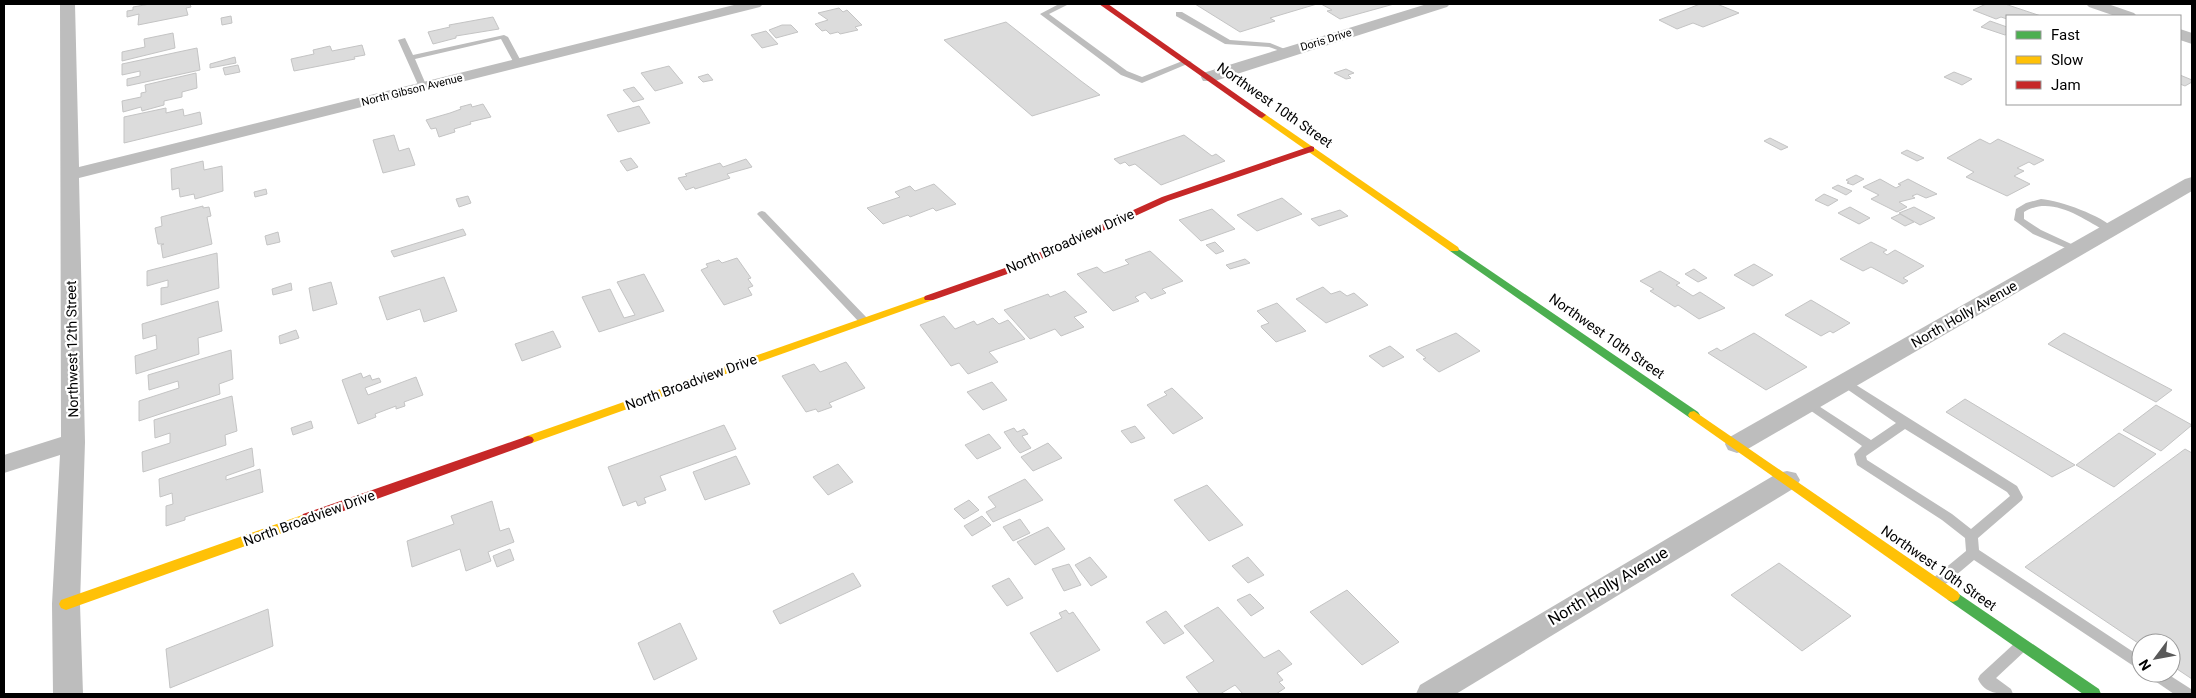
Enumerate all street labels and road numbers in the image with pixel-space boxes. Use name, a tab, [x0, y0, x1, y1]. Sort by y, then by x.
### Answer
street label: Doris Drive	[1299, 26, 1353, 54]
street label: Northwest 10th Street	[1214, 59, 1336, 151]
street label: North Gibson Avenue	[360, 71, 464, 109]
street label: North Broadview Drive	[1003, 205, 1137, 277]
street label: North Holly Avenue	[1908, 277, 2020, 351]
street label: Northwest 12th Street	[63, 280, 81, 418]
street label: Northwest 10th Street	[1546, 290, 1668, 382]
street label: North Broadview Drive	[623, 351, 759, 413]
street label: North Broadview Drive	[241, 487, 377, 549]
street label: Northwest 10th Street	[1878, 522, 2000, 614]
street label: North Holly Avenue	[1545, 543, 1671, 629]

